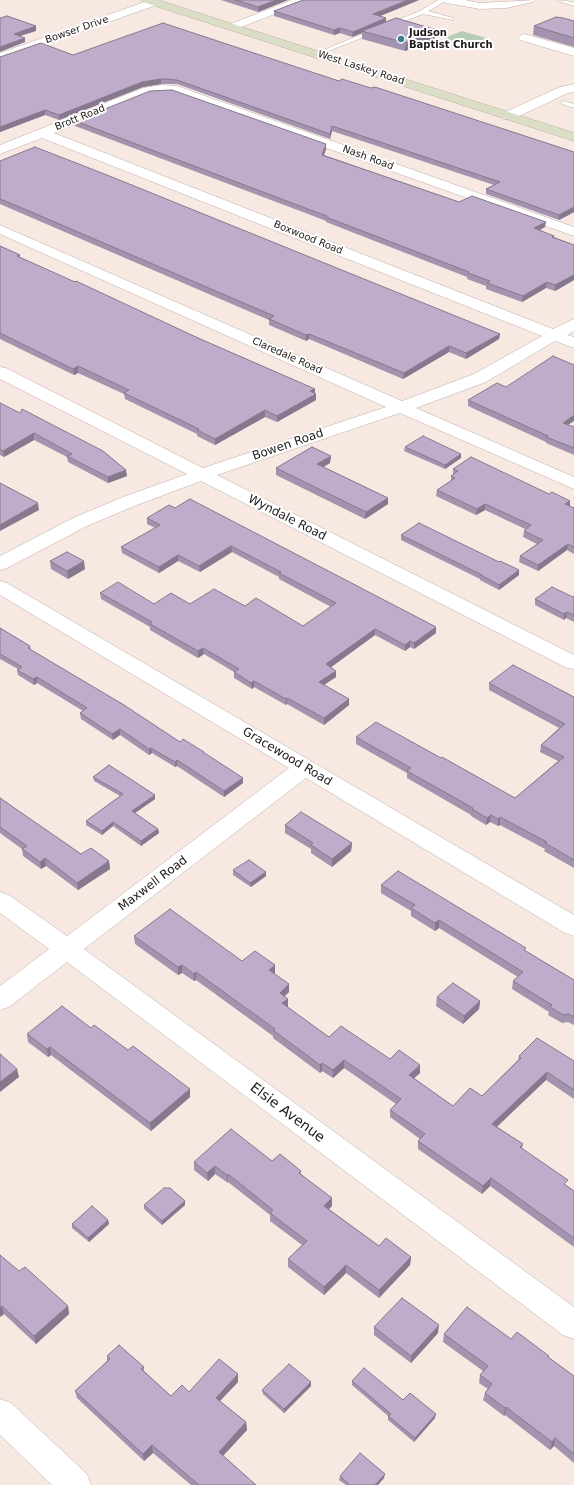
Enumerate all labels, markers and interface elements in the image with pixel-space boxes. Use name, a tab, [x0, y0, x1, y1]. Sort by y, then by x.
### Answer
street label: Bowser Drive	[44, 14, 110, 46]
place label: Judson Baptist Church	[409, 27, 493, 50]
marker: Judson Baptist Church	[396, 34, 406, 44]
street label: West Laskey Road	[316, 48, 406, 88]
street label: Brott Road	[53, 103, 107, 133]
street label: Nash Road	[341, 143, 395, 173]
street label: Boxwood Road	[272, 219, 344, 257]
street label: Claredale Road	[250, 335, 324, 377]
street label: Bowen Road	[251, 426, 325, 464]
street label: Wyndale Road	[245, 492, 329, 544]
street label: Gracewood Road	[240, 725, 334, 789]
street label: Maxwell Road	[116, 853, 190, 915]
street label: Elsie Avenue	[246, 1080, 328, 1146]

